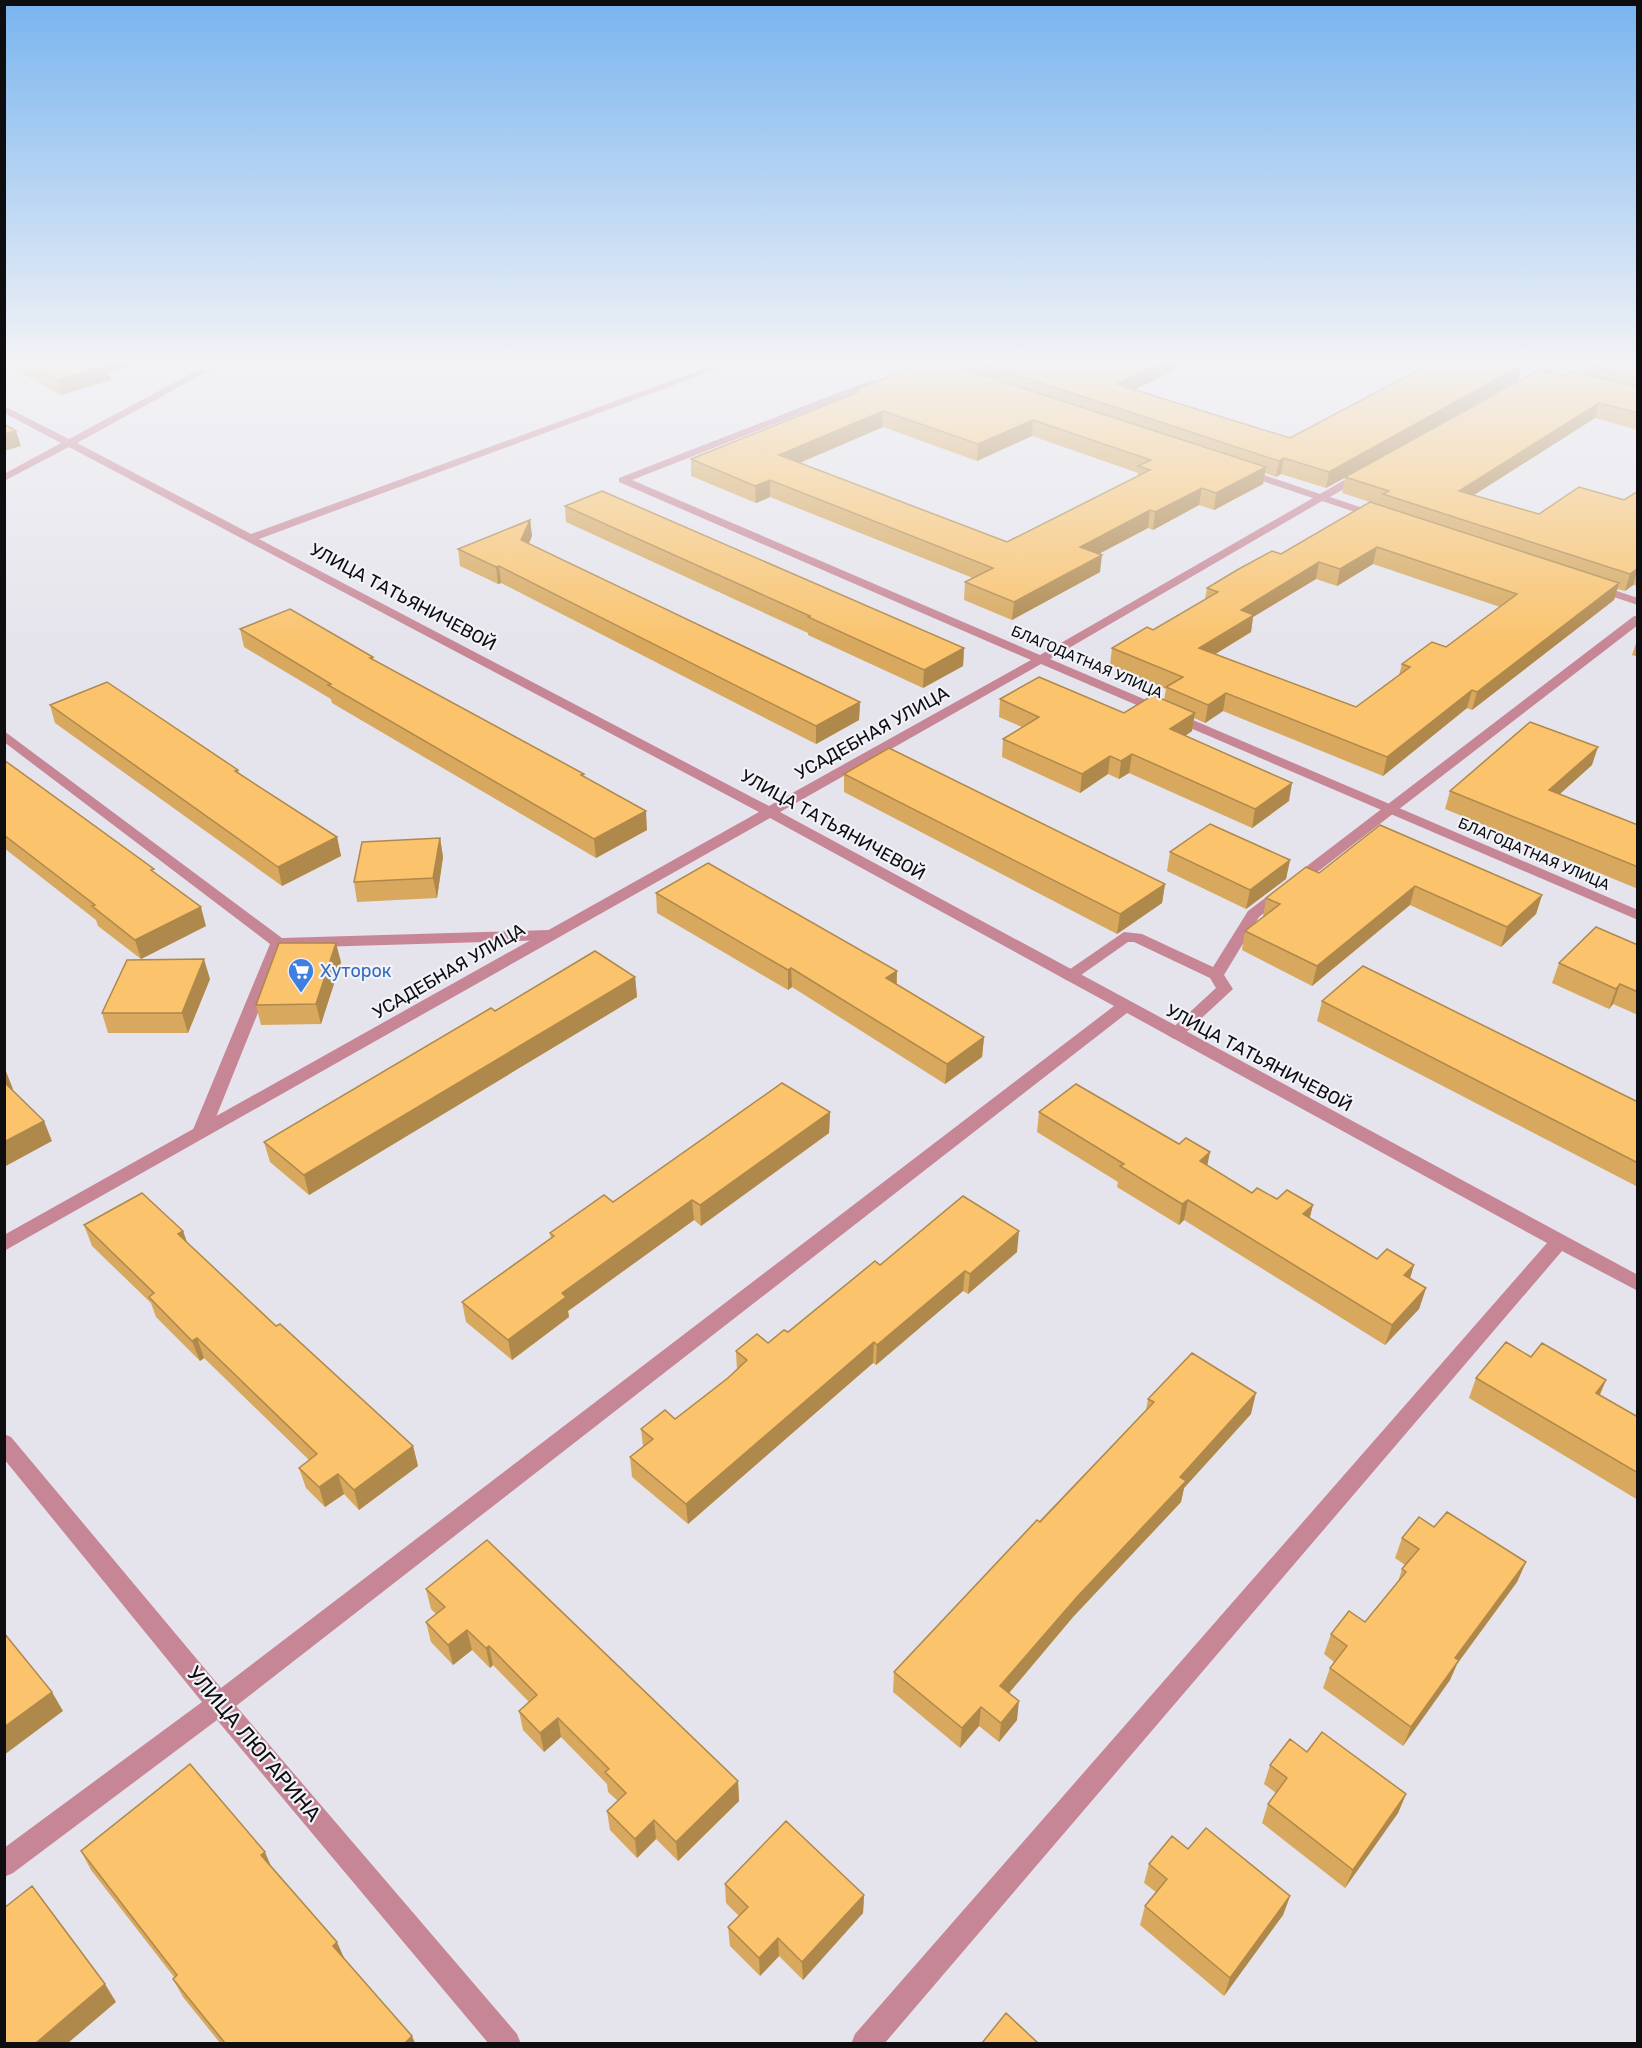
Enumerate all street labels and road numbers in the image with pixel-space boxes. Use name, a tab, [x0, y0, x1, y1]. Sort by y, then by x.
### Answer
street label: УЛИЦА ТАТЬЯНИЧЕВОЙ	[306, 538, 500, 656]
street label: БЛАГОДАТНАЯ УЛИЦА	[1009, 622, 1165, 702]
street label: УСАДЕБНАЯ УЛИЦА	[791, 682, 953, 784]
street label: УЛИЦА ТАТЬЯНИЧЕВОЙ	[737, 765, 929, 885]
street label: БЛАГОДАТНАЯ УЛИЦА	[1456, 814, 1612, 894]
street label: УСАДЕБНАЯ УЛИЦА	[369, 918, 529, 1024]
street label: УЛИЦА ТАТЬЯНИЧЕВОЙ	[1162, 999, 1356, 1117]
street label: УЛИЦА ЛЮГАРИНА	[182, 1661, 327, 1826]

